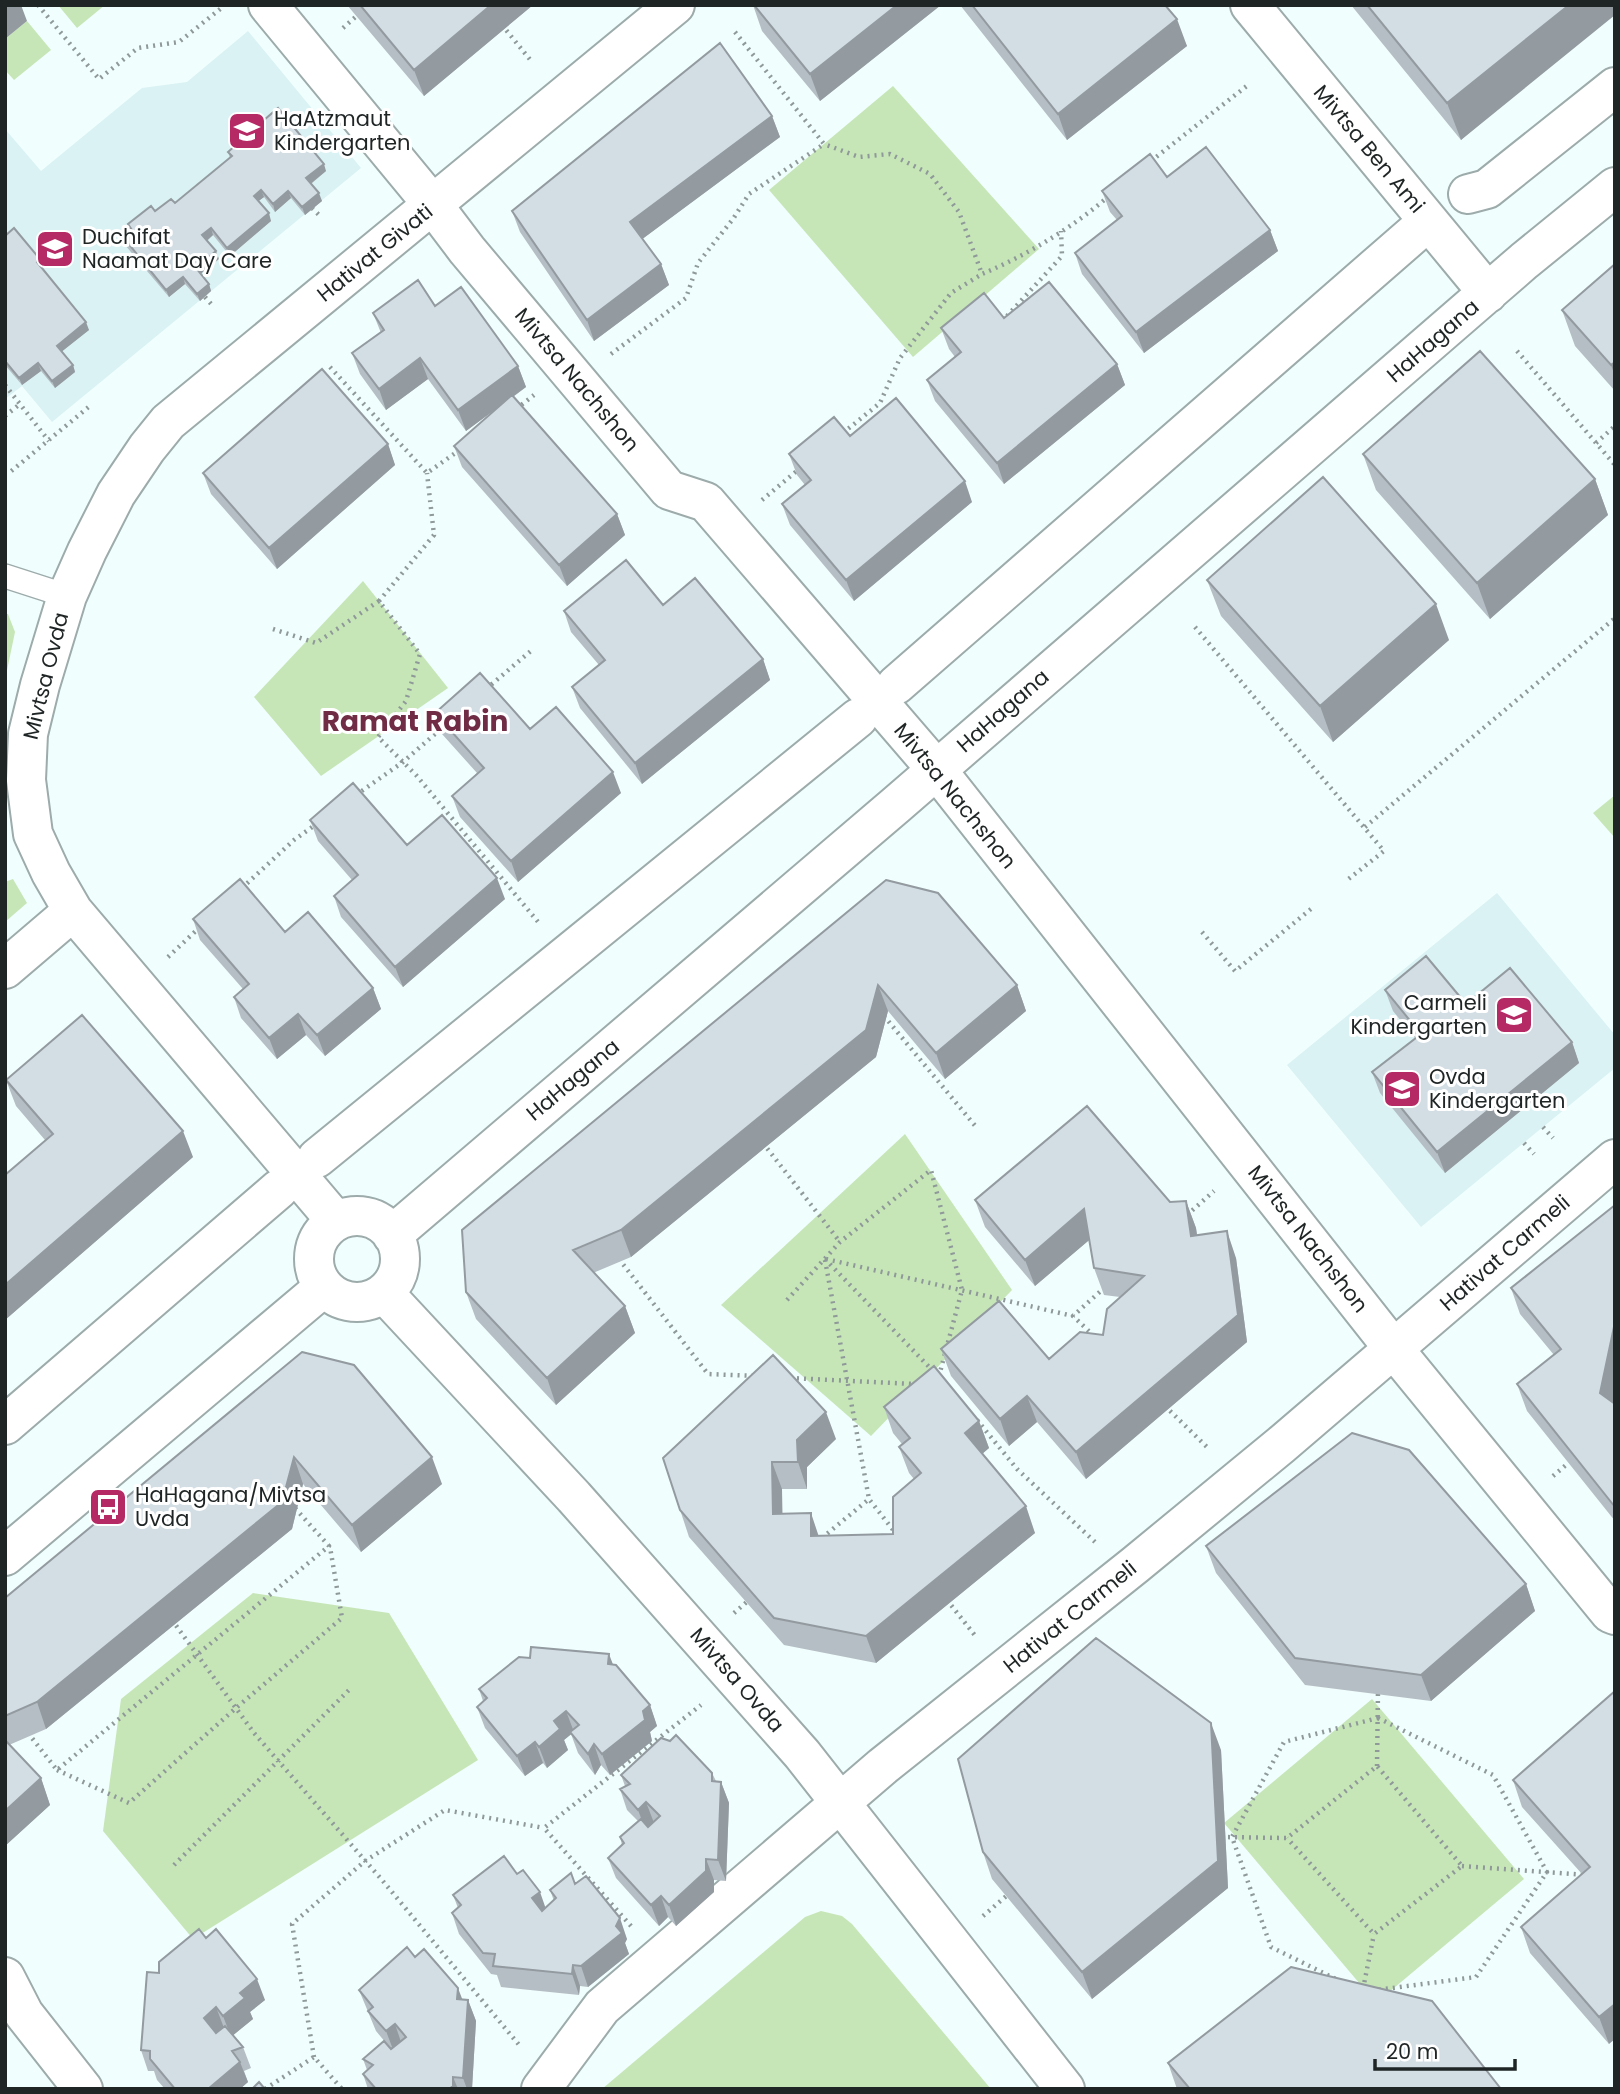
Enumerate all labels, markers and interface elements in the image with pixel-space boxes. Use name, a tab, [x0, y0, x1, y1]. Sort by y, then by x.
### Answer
street label: Mivtsa Ben Ami	[1307, 78, 1432, 219]
place label: HaAtzmaut Kindergarten	[274, 104, 411, 157]
school or university icon: HaAtzmaut Kindergarten	[226, 110, 268, 152]
street label: Hativat Givati	[311, 197, 439, 308]
place label: Duchifat Naamat Day Care	[82, 222, 272, 275]
school or university icon: Duchifat Naamat Day Care	[34, 228, 76, 270]
street label: HaHagana	[1380, 292, 1485, 389]
street label: Mivtsa Nachshon	[508, 301, 646, 458]
street label: Mivtsa Ovda	[16, 609, 75, 743]
street label: HaHagana	[950, 662, 1055, 759]
district label: Ramat Rabin	[322, 702, 508, 741]
street label: Mivtsa Nachshon	[888, 717, 1023, 875]
place label: Carmeli Kindergarten	[1350, 988, 1487, 1041]
school or university icon: Carmeli Kindergarten	[1493, 994, 1535, 1036]
street label: HaHagana	[520, 1032, 625, 1127]
place label: Ovda Kindergarten	[1429, 1062, 1566, 1115]
school or university icon: Ovda Kindergarten	[1381, 1068, 1423, 1110]
street label: Mivtsa Nachshon	[1242, 1159, 1375, 1318]
street label: Hativat Carmeli	[1433, 1188, 1576, 1317]
place label: HaHagana/Mivtsa Uvda	[135, 1480, 326, 1533]
bus stop icon: HaHagana/Mivtsa Uvda	[87, 1486, 129, 1528]
street label: Hativat Carmeli	[997, 1554, 1143, 1679]
street label: Mivtsa Ovda	[684, 1621, 791, 1738]
scale bar	[1375, 2028, 1515, 2072]
text: 20 m	[1386, 2037, 1439, 2066]

